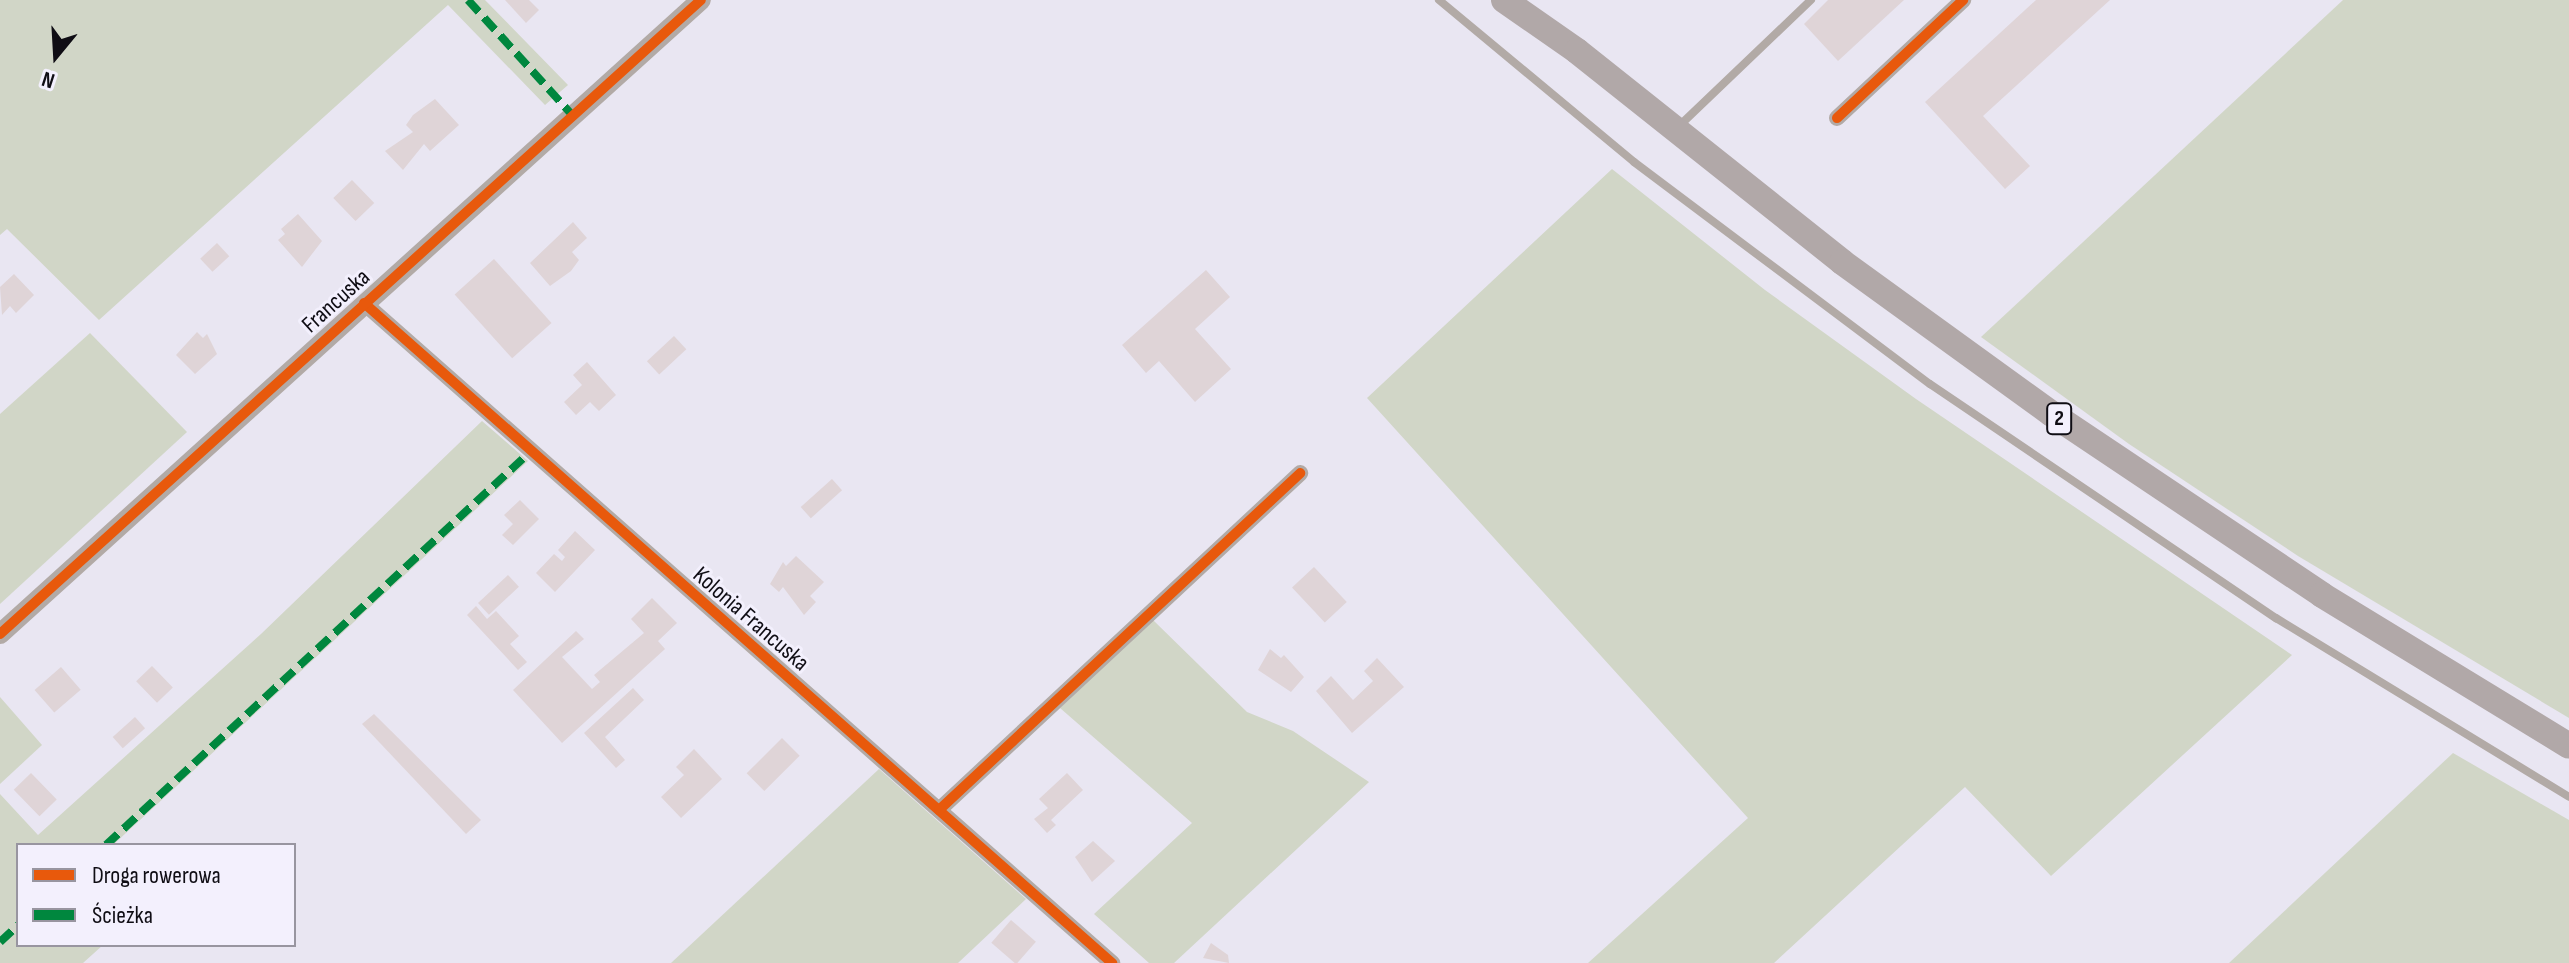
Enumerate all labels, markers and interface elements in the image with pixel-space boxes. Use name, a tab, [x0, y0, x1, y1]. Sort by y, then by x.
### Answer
north arrow	[16, 16, 96, 96]
text: N	[39, 65, 58, 94]
street label: Francuska	[296, 263, 376, 339]
road number: 2	[2045, 401, 2073, 437]
street label: Kolonia Francuska	[687, 561, 815, 677]
legend	[16, 843, 296, 947]
text: Droga rowerowa	[92, 861, 221, 890]
text: Ścieżka	[92, 901, 153, 930]

